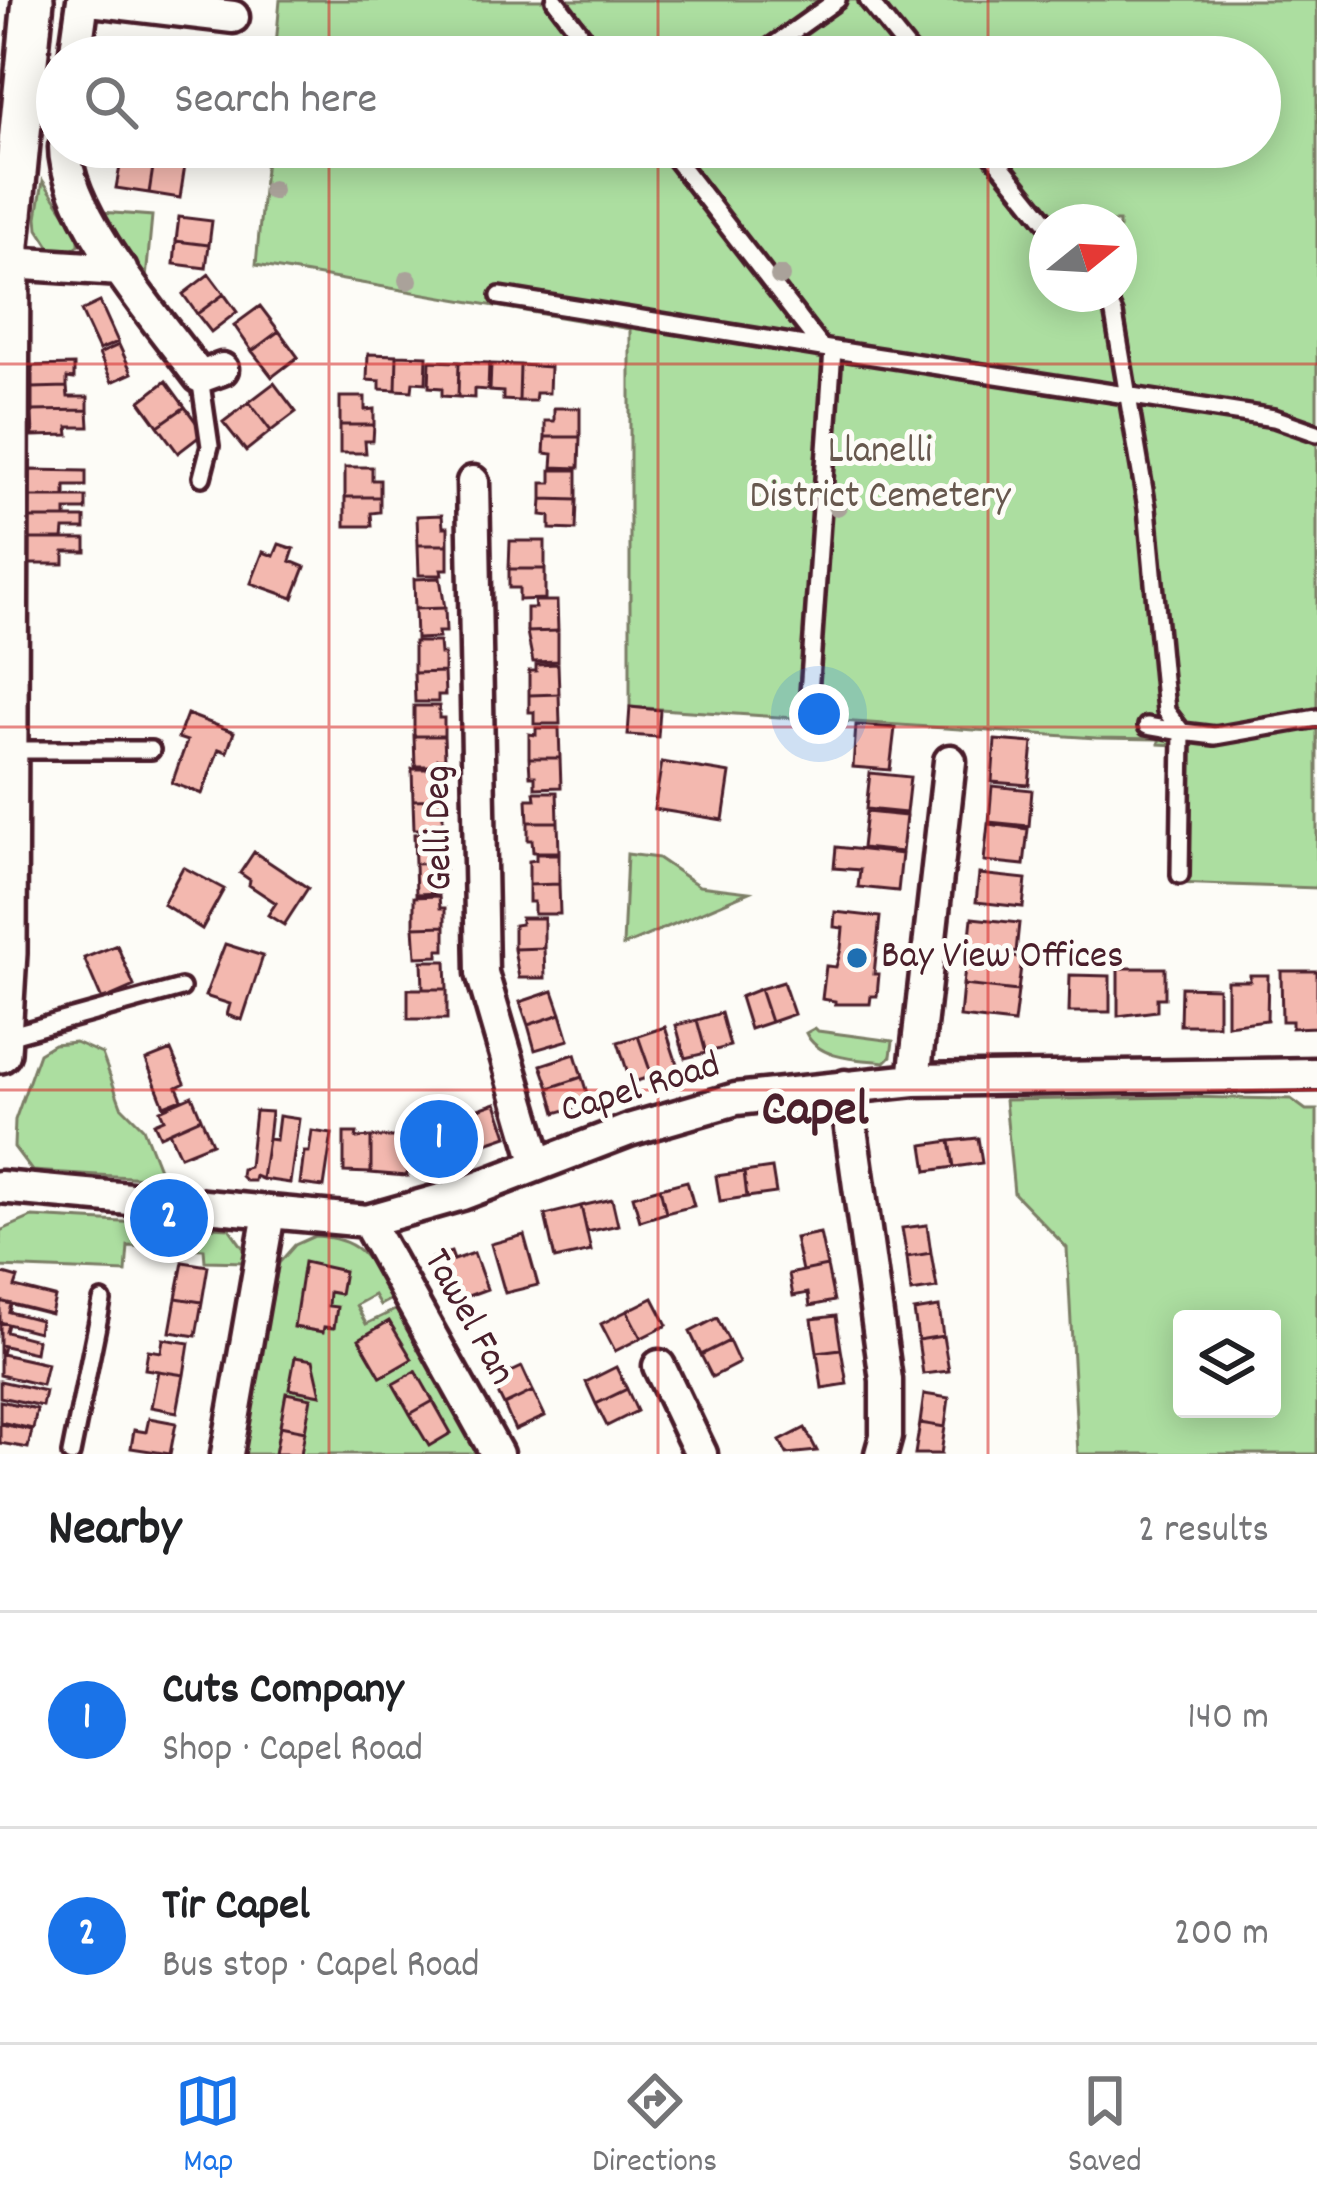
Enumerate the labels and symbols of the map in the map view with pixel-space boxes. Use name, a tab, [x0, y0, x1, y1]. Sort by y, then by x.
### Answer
north arrow	[1029, 204, 1137, 312]
park label: Llanelli District Cemetery	[750, 426, 1012, 526]
your location	[789, 684, 849, 744]
street label: Gelli Deg	[412, 765, 470, 891]
place label: Bay View Offices	[881, 931, 1124, 986]
marker: Bay View Offices	[844, 945, 870, 971]
street label: Capel Road	[555, 1040, 727, 1140]
district label: Capel	[761, 1077, 869, 1149]
pin: 1	[400, 1094, 478, 1184]
pin: 2	[130, 1173, 208, 1263]
street label: Tawel Fan	[407, 1240, 527, 1396]

